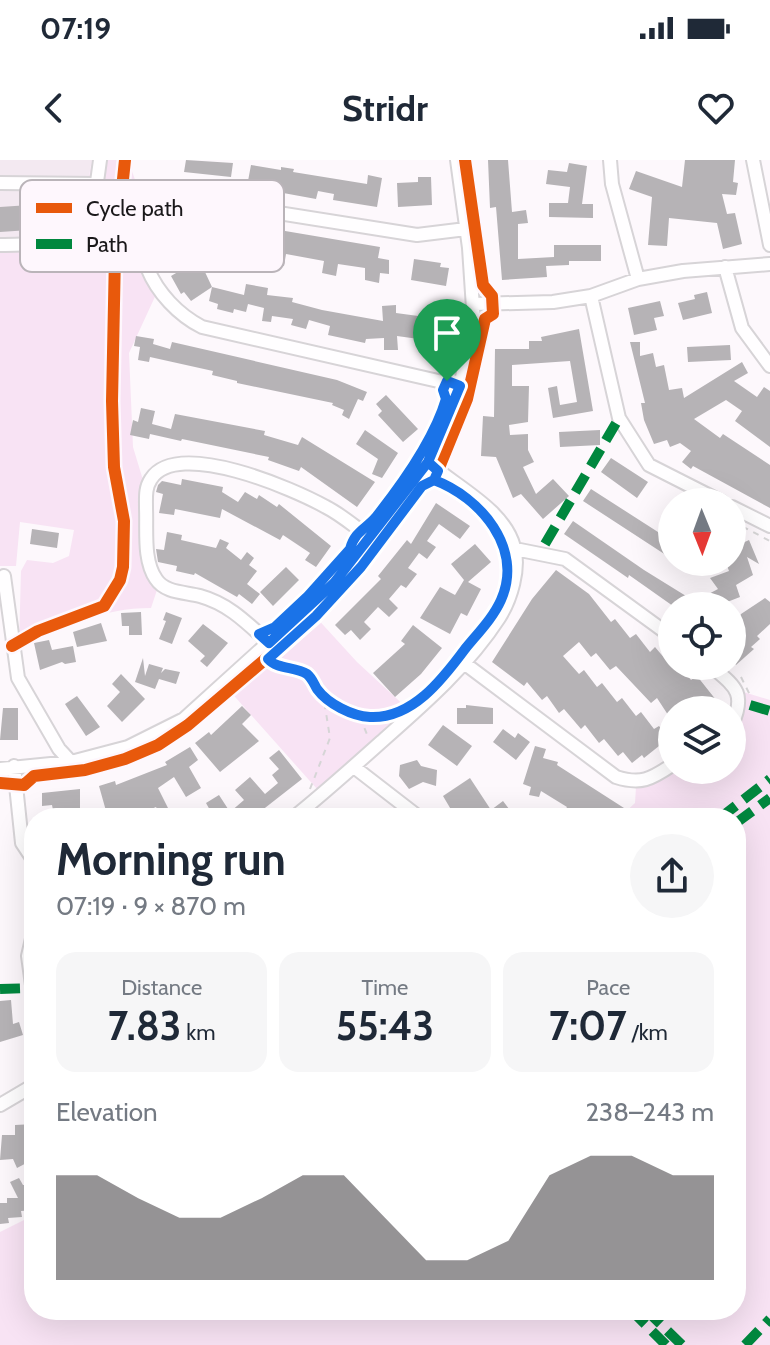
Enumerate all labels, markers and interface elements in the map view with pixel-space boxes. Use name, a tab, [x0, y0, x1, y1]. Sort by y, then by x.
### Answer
text: 07:19	[40, 10, 111, 47]
icon: back	[32, 86, 76, 130]
text: Stridr	[342, 86, 428, 130]
icon: heart	[694, 86, 738, 130]
legend	[20, 180, 284, 272]
text: Cycle path	[86, 195, 184, 222]
text: Path	[86, 231, 128, 258]
pin	[413, 299, 481, 381]
icon: arrive	[425, 311, 469, 355]
north arrow	[658, 488, 746, 576]
map controls	[658, 488, 746, 784]
button: locate	[658, 592, 746, 680]
button: layers	[658, 696, 746, 784]
text: Morning run	[56, 833, 286, 886]
button: share	[630, 834, 714, 918]
text: 07:19 · 9 × 870 m	[56, 890, 246, 922]
text: Distance	[121, 974, 202, 1001]
text: Time	[362, 974, 408, 1001]
text: Pace	[586, 974, 630, 1001]
text: 7.83	[108, 1001, 181, 1050]
text: 55:43	[336, 1001, 434, 1050]
text: 7:07	[549, 1001, 627, 1050]
text: km	[181, 1019, 216, 1046]
text: /km	[627, 1019, 668, 1046]
text: Elevation	[56, 1096, 158, 1128]
text: 238–243 m	[585, 1096, 714, 1128]

